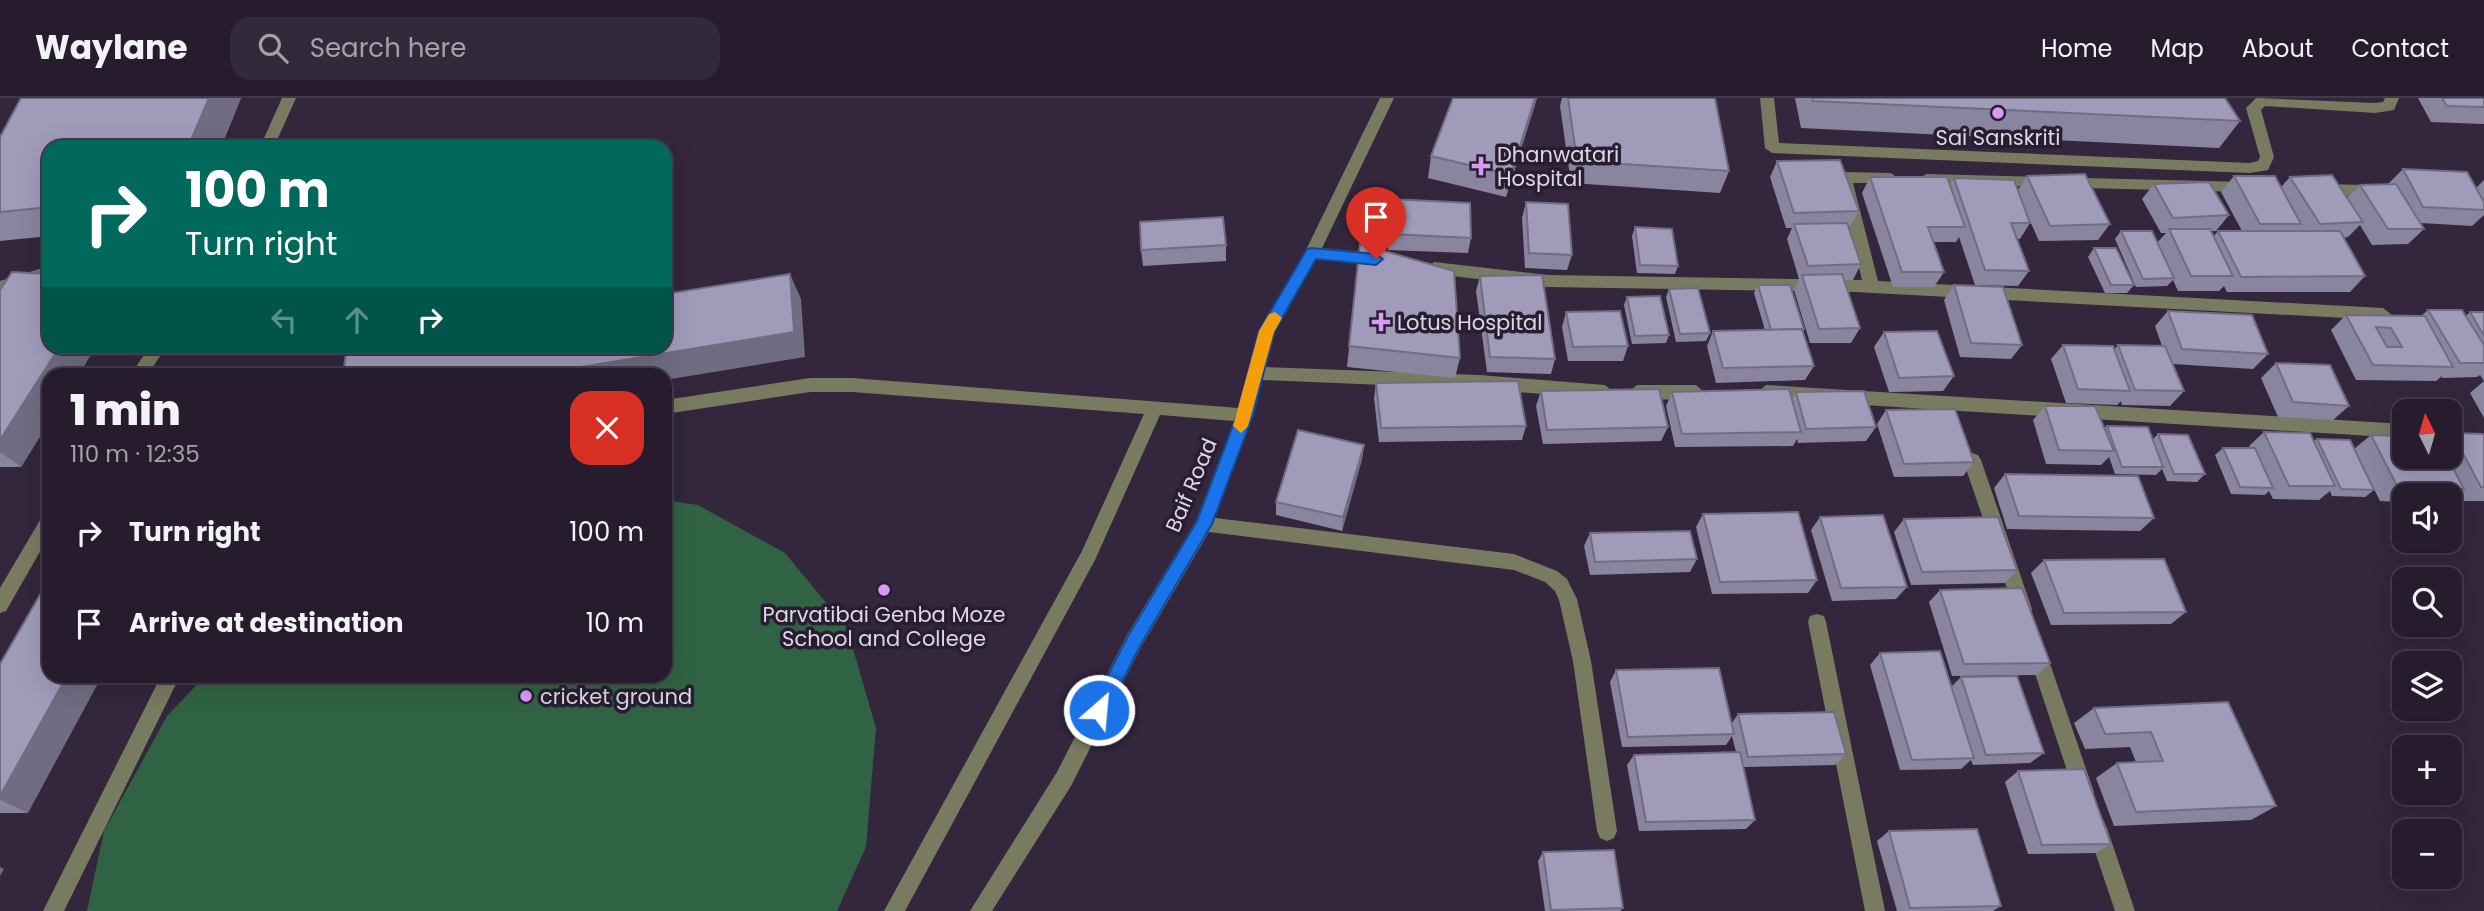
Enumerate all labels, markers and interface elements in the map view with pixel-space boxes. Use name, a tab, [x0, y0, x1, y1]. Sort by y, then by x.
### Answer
search box	[230, 17, 720, 80]
text: Waylane	[35, 24, 188, 71]
icon: search	[254, 29, 292, 67]
text: Search here	[310, 30, 466, 66]
text: Home	[2041, 32, 2113, 65]
text: Map	[2151, 32, 2204, 65]
text: About	[2242, 32, 2313, 65]
text: Contact	[2351, 32, 2449, 65]
marker: Sai Sanskriti	[1990, 105, 2006, 121]
place label: Sai Sanskriti	[1936, 123, 2060, 152]
place label: Dhanwatari Hospital	[1497, 140, 1619, 193]
text: 100 m	[185, 156, 330, 224]
marker: Dhanwatari Hospital	[1471, 156, 1491, 176]
icon: right	[70, 168, 161, 259]
pin	[1346, 187, 1406, 259]
icon: arrive	[1357, 198, 1395, 236]
text: Turn right	[185, 221, 337, 266]
icon: left	[265, 301, 303, 339]
icon: ahead	[338, 301, 376, 339]
icon: right	[411, 301, 449, 339]
place label: Lotus Hospital	[1397, 308, 1542, 337]
marker: Lotus Hospital	[1371, 312, 1391, 332]
text: 1 min	[70, 381, 181, 440]
button: close	[570, 391, 644, 465]
north arrow	[2392, 399, 2462, 469]
map controls	[2392, 399, 2462, 889]
street label: Baif Road	[1158, 434, 1224, 536]
text: 110 m · 12:35	[70, 438, 200, 470]
button: sound	[2392, 483, 2462, 553]
icon: right	[70, 514, 108, 552]
text: Turn right	[129, 514, 261, 550]
text: 100 m	[569, 514, 644, 550]
button: search	[2392, 567, 2462, 637]
marker: Parvatibai Genba Moze School and College	[876, 582, 892, 598]
place label: Parvatibai Genba Moze School and College	[762, 600, 1006, 653]
icon: arrive	[70, 605, 108, 643]
text: Arrive at destination	[129, 605, 404, 641]
text: 10 m	[586, 605, 644, 641]
button: layers	[2392, 651, 2462, 721]
position arrow	[1062, 673, 1136, 747]
place label: cricket ground	[540, 682, 692, 711]
marker: cricket ground	[518, 688, 534, 704]
button: +	[2392, 735, 2462, 805]
button: −	[2392, 819, 2462, 889]

